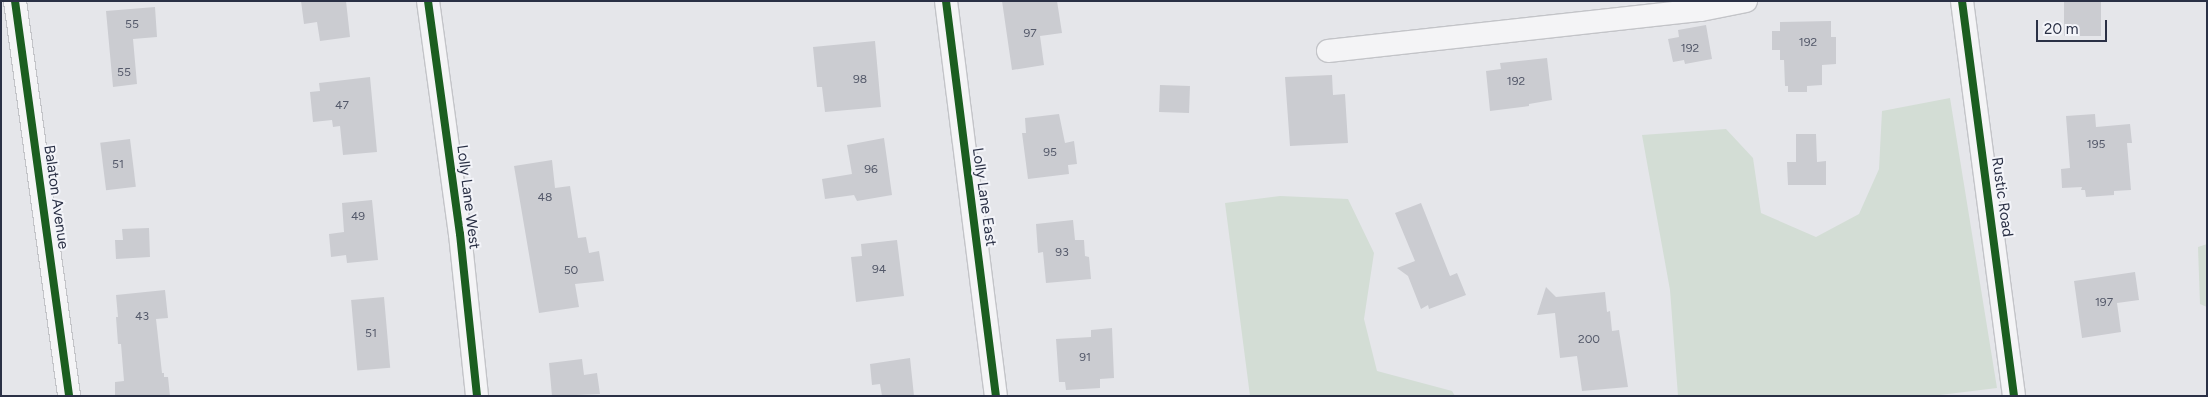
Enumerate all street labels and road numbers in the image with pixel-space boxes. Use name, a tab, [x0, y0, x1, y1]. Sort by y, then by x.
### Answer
street label: Balaton Avenue	[40, 144, 72, 250]
street label: Lolly Lane West	[453, 144, 483, 250]
street label: Lolly Lane East	[968, 146, 1000, 248]
street label: Rustic Road	[1988, 156, 2016, 238]

